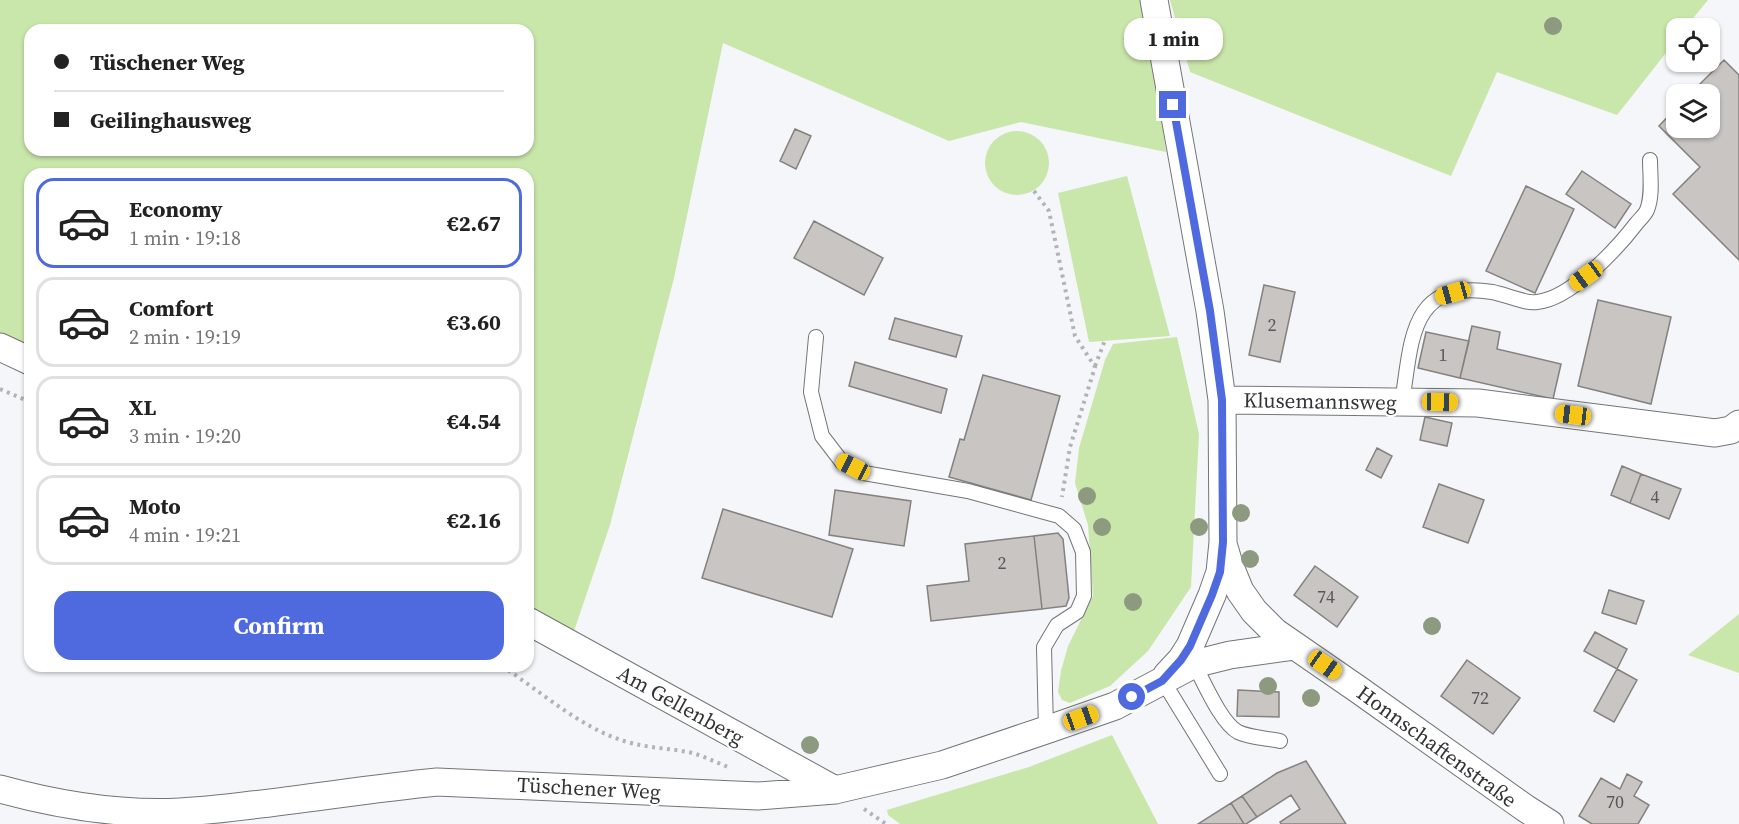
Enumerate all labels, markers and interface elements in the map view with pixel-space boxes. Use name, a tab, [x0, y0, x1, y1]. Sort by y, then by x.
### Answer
callout: 1 min	[1124, 18, 1222, 60]
map controls	[1666, 18, 1720, 138]
button: locate	[1666, 18, 1720, 72]
text: 1 min	[1148, 25, 1199, 53]
text: Tüschener Weg	[90, 47, 245, 77]
button: layers	[1666, 84, 1720, 138]
route end	[1159, 91, 1186, 118]
text: Geilinghausweg	[90, 105, 251, 135]
text: Economy	[129, 194, 223, 224]
icon: car	[57, 196, 111, 250]
text: €2.67	[447, 208, 501, 238]
text: 1 min · 19:18	[129, 224, 241, 252]
car	[1566, 258, 1606, 294]
car	[1433, 279, 1473, 307]
text: Comfort	[129, 293, 213, 323]
icon: car	[57, 295, 111, 349]
text: €3.60	[447, 307, 501, 337]
house number: 2	[1268, 312, 1277, 337]
text: 2 min · 19:19	[129, 323, 241, 351]
house number: 1	[1439, 342, 1448, 367]
street label: Klusemannsweg	[1243, 385, 1397, 417]
text: XL	[129, 392, 156, 422]
car	[1422, 393, 1458, 411]
icon: car	[57, 394, 111, 448]
car	[1554, 404, 1592, 426]
text: €4.54	[447, 406, 501, 436]
text: 3 min · 19:20	[129, 422, 241, 450]
car	[833, 451, 873, 483]
house number: 4	[1651, 484, 1660, 509]
text: Moto	[129, 491, 181, 521]
icon: car	[57, 493, 111, 547]
text: €2.16	[447, 505, 501, 535]
text: 4 min · 19:21	[129, 521, 241, 549]
house number: 2	[998, 550, 1007, 575]
house number: 74	[1317, 584, 1335, 609]
button: Confirm	[54, 591, 504, 660]
car	[1305, 647, 1345, 683]
street label: Am Gellenberg	[612, 658, 750, 752]
street label: Honnschaftenstraße	[1351, 678, 1523, 814]
route start	[1118, 683, 1145, 710]
house number: 72	[1471, 685, 1489, 710]
car	[1061, 703, 1101, 733]
street label: Tüschener Weg	[516, 770, 662, 806]
house number: 70	[1606, 789, 1624, 814]

